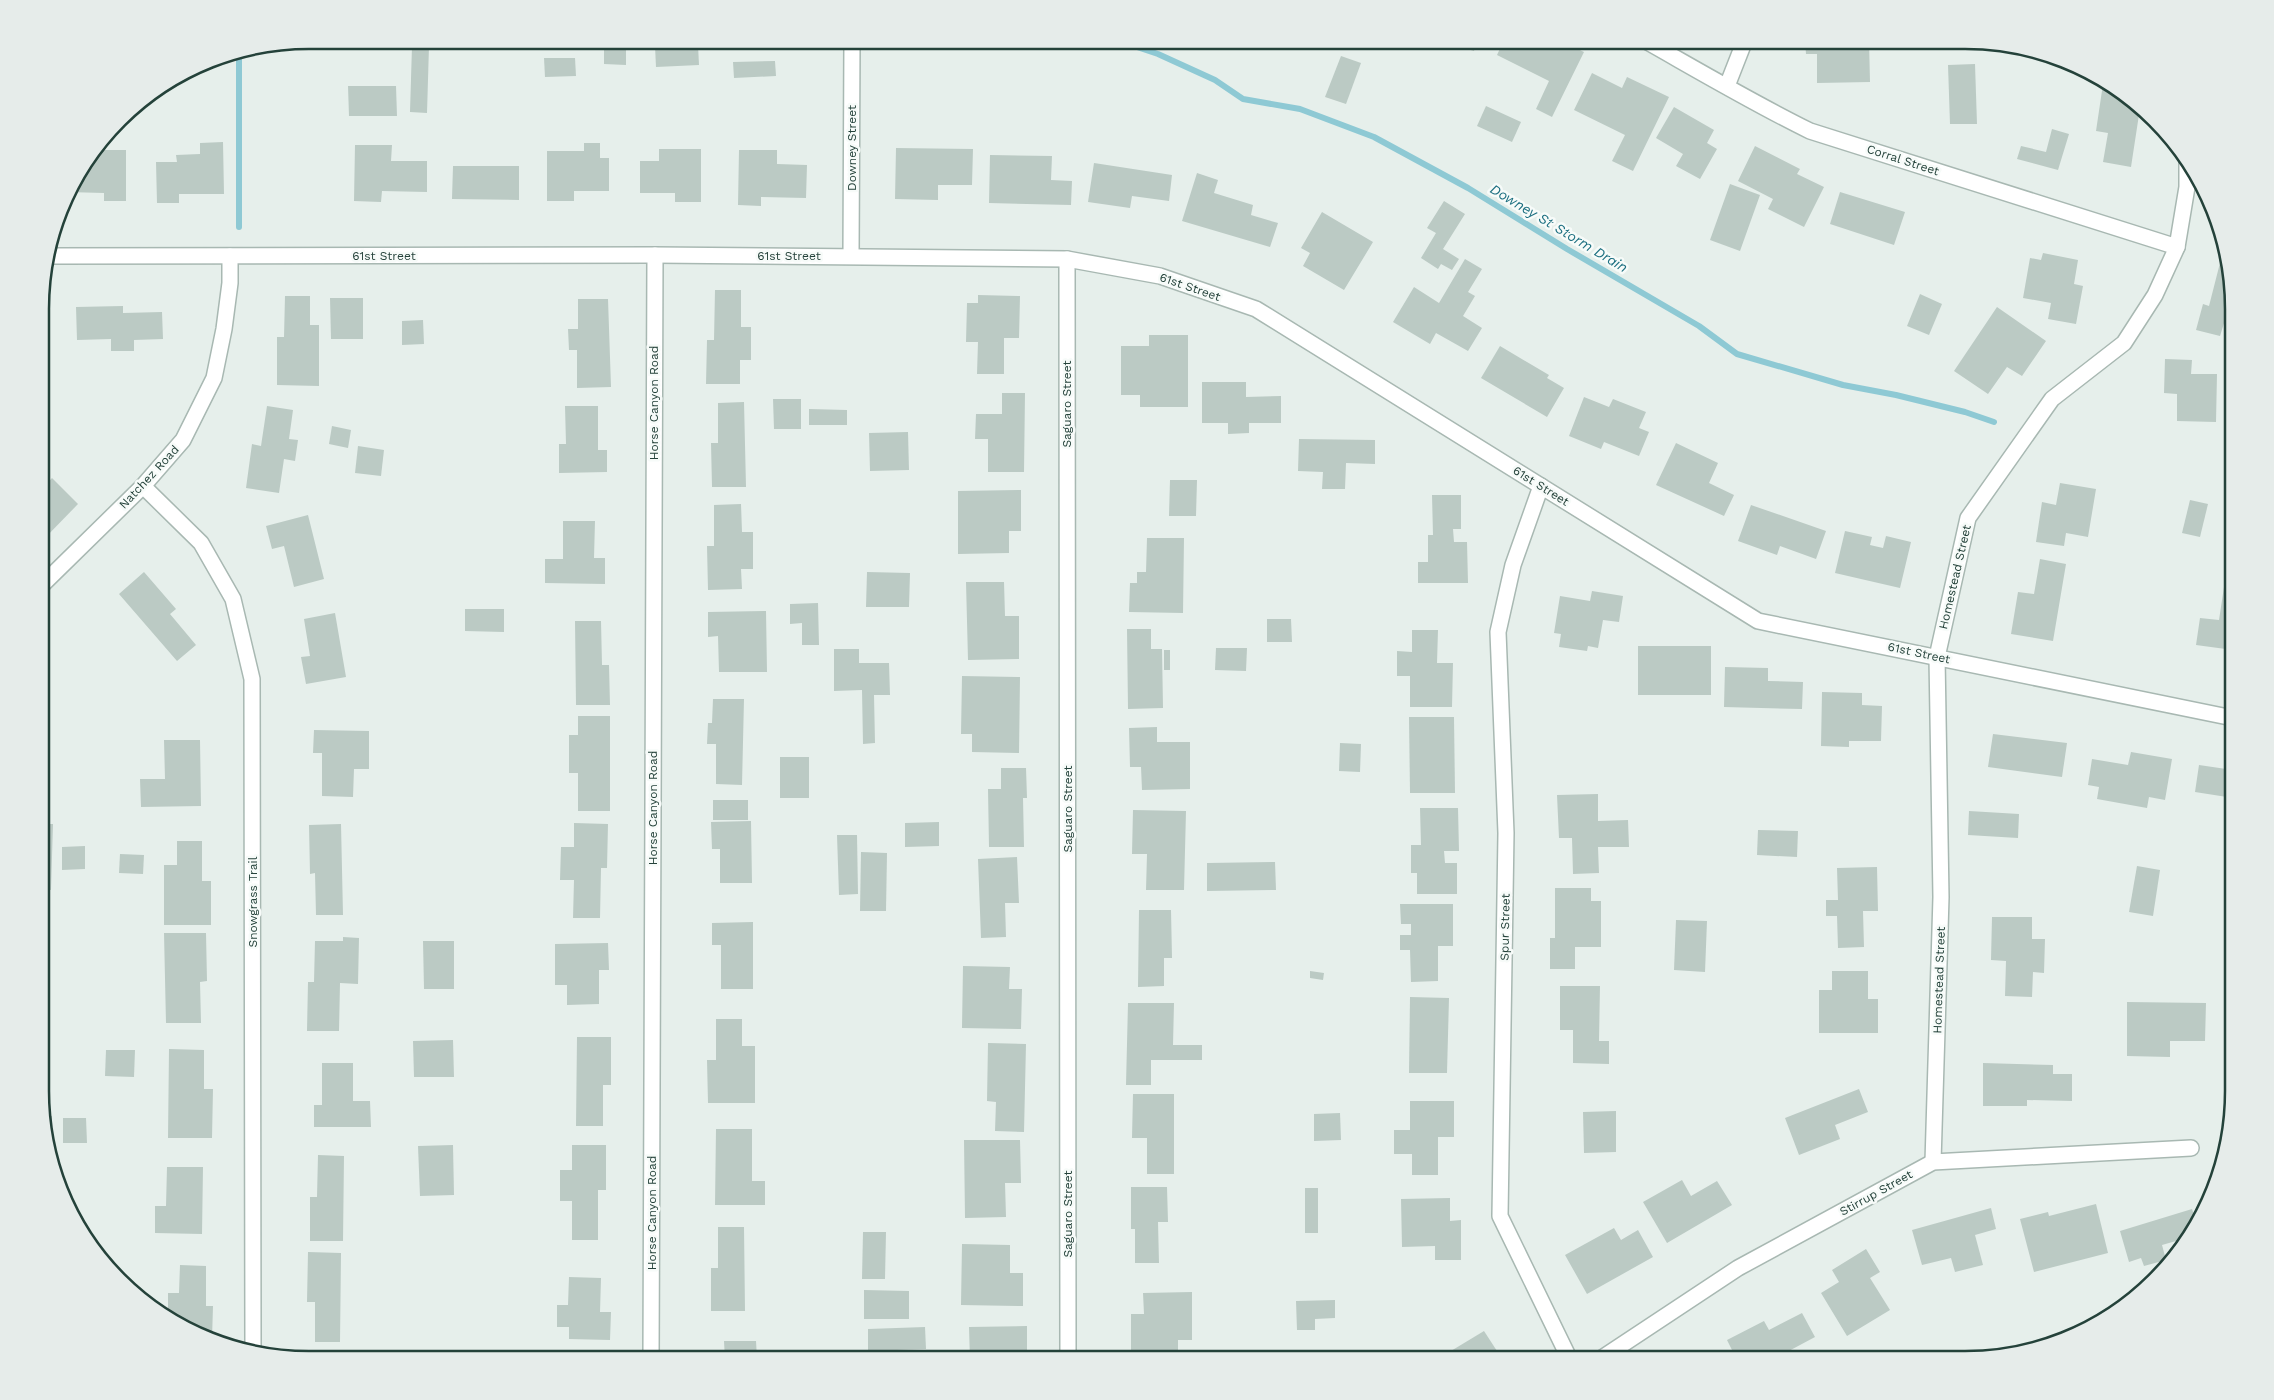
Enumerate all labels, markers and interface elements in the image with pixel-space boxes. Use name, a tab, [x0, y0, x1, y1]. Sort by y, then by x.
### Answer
street label: Downey Street	[845, 105, 859, 191]
street label: Corral Street	[1865, 142, 1941, 178]
water label: Downey St Storm Drain	[1487, 181, 1631, 275]
street label: 61st Street	[352, 249, 416, 263]
street label: 61st Street	[757, 249, 821, 263]
street label: 61st Street	[1158, 270, 1222, 304]
street label: Horse Canyon Road	[647, 346, 661, 460]
street label: Saguaro Street	[1060, 360, 1074, 448]
street label: Natchez Road	[116, 443, 182, 511]
street label: 61st Street	[1510, 463, 1572, 509]
street label: Homestead Street	[1936, 523, 1974, 631]
street label: 61st Street	[1886, 640, 1952, 666]
street label: Horse Canyon Road	[646, 751, 660, 865]
street label: Saguaro Street	[1061, 765, 1075, 853]
street label: Snowgrass Trail	[246, 856, 260, 948]
street label: Spur Street	[1497, 893, 1513, 961]
street label: Homestead Street	[1930, 926, 1948, 1034]
street label: Horse Canyon Road	[645, 1156, 659, 1270]
street label: Stirrup Street	[1837, 1167, 1915, 1219]
street label: Saguaro Street	[1061, 1170, 1075, 1258]

